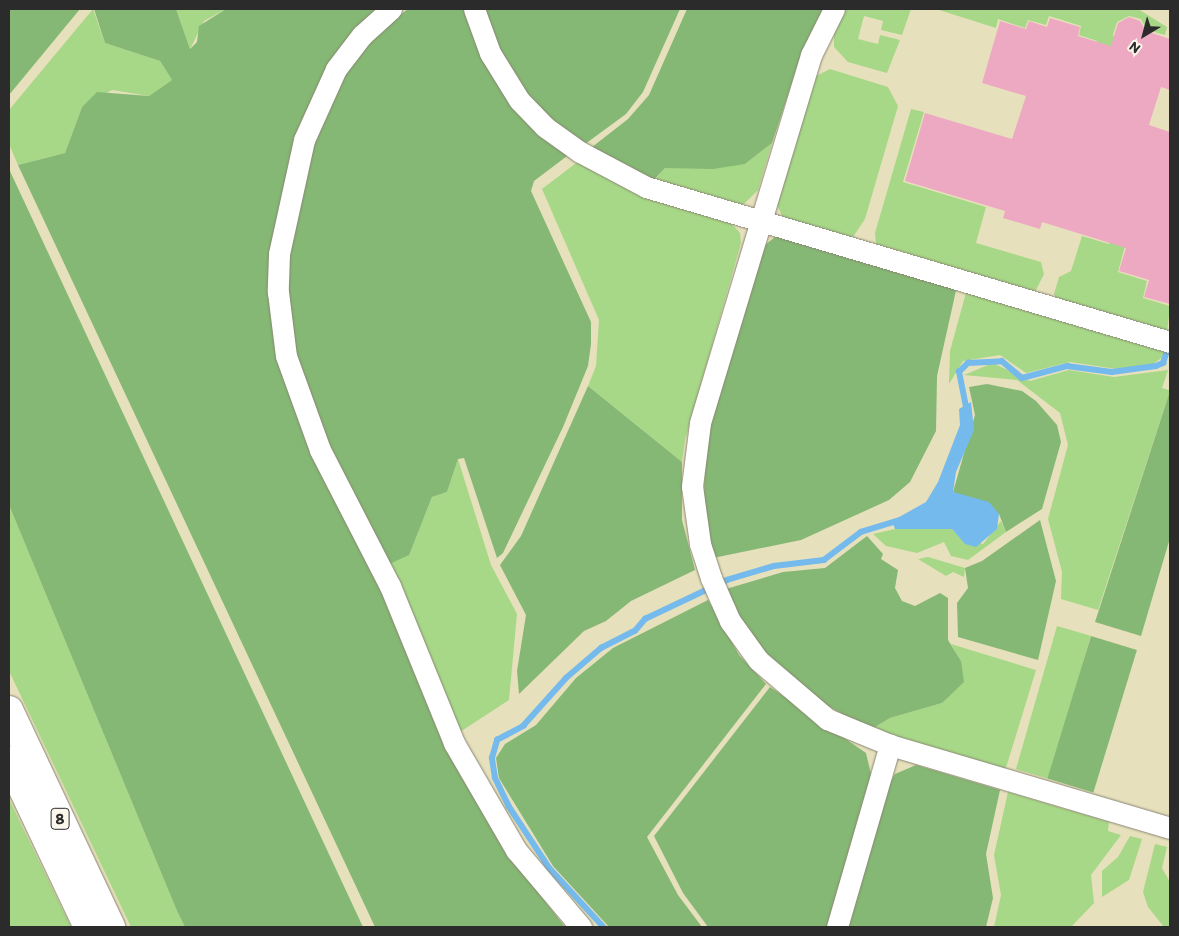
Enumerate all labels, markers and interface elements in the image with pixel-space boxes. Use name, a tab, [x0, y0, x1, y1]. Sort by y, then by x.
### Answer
north arrow	[1119, 10, 1169, 60]
text: N	[1126, 38, 1144, 57]
road number: 8	[50, 806, 70, 832]

